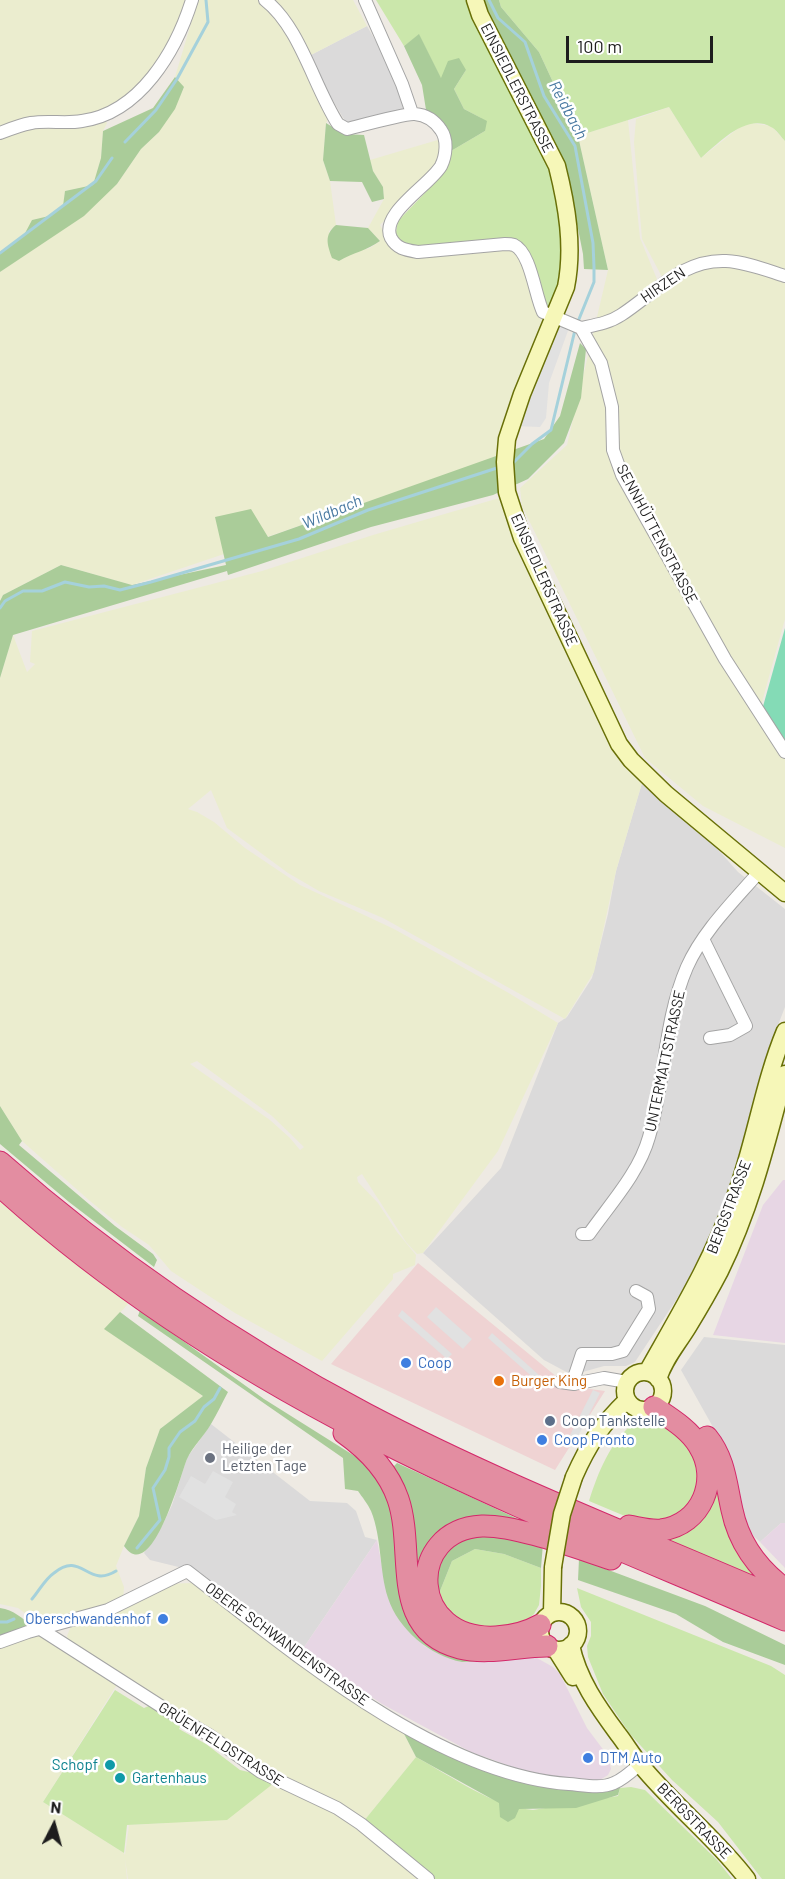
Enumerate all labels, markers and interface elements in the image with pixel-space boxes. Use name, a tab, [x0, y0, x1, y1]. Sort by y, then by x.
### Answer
street label: EINSIEDLERSTRASSE	[477, 20, 557, 156]
scale bar	[569, 24, 716, 62]
text: 100 m	[577, 35, 622, 57]
water label: Reidbach	[545, 77, 591, 143]
street label: HIRZEN	[637, 263, 689, 307]
street label: SENNHÜTTENSTRASSE	[613, 461, 701, 607]
water label: Wildbach	[299, 491, 365, 533]
street label: EINSIEDLERSTRASSE	[507, 511, 581, 649]
street label: UNTERMATTSTRASSE	[641, 988, 689, 1134]
street label: BERGSTRASSE	[703, 1158, 755, 1256]
place label: Coop	[418, 1354, 452, 1372]
marker: Coop	[399, 1356, 413, 1370]
place label: Burger King	[511, 1372, 587, 1390]
marker: Burger King	[492, 1374, 506, 1388]
place label: Coop Tankstelle	[562, 1412, 666, 1430]
marker: Coop Tankstelle	[543, 1414, 557, 1428]
place label: Coop Pronto	[554, 1431, 635, 1449]
marker: Coop Pronto	[535, 1433, 549, 1447]
place label: Heilige der Letzten Tage	[222, 1440, 307, 1475]
marker: Heilige der Letzten Tage	[203, 1451, 217, 1465]
street label: OBERE SCHWANDENSTRASSE	[202, 1579, 372, 1709]
place label: Oberschwandenhof	[25, 1610, 151, 1628]
marker: Oberschwandenhof	[156, 1612, 170, 1626]
street label: GRÜENFELDSTRASSE	[155, 1698, 287, 1790]
place label: DTM Auto	[600, 1749, 662, 1767]
marker: DTM Auto	[581, 1751, 595, 1765]
place label: Schopf	[52, 1756, 98, 1774]
marker: Schopf	[103, 1758, 117, 1772]
place label: Gartenhaus	[132, 1769, 207, 1787]
marker: Gartenhaus	[113, 1771, 127, 1785]
street label: BERGSTRASSE	[653, 1779, 735, 1863]
north arrow	[24, 1795, 84, 1855]
text: N	[50, 1797, 62, 1817]

